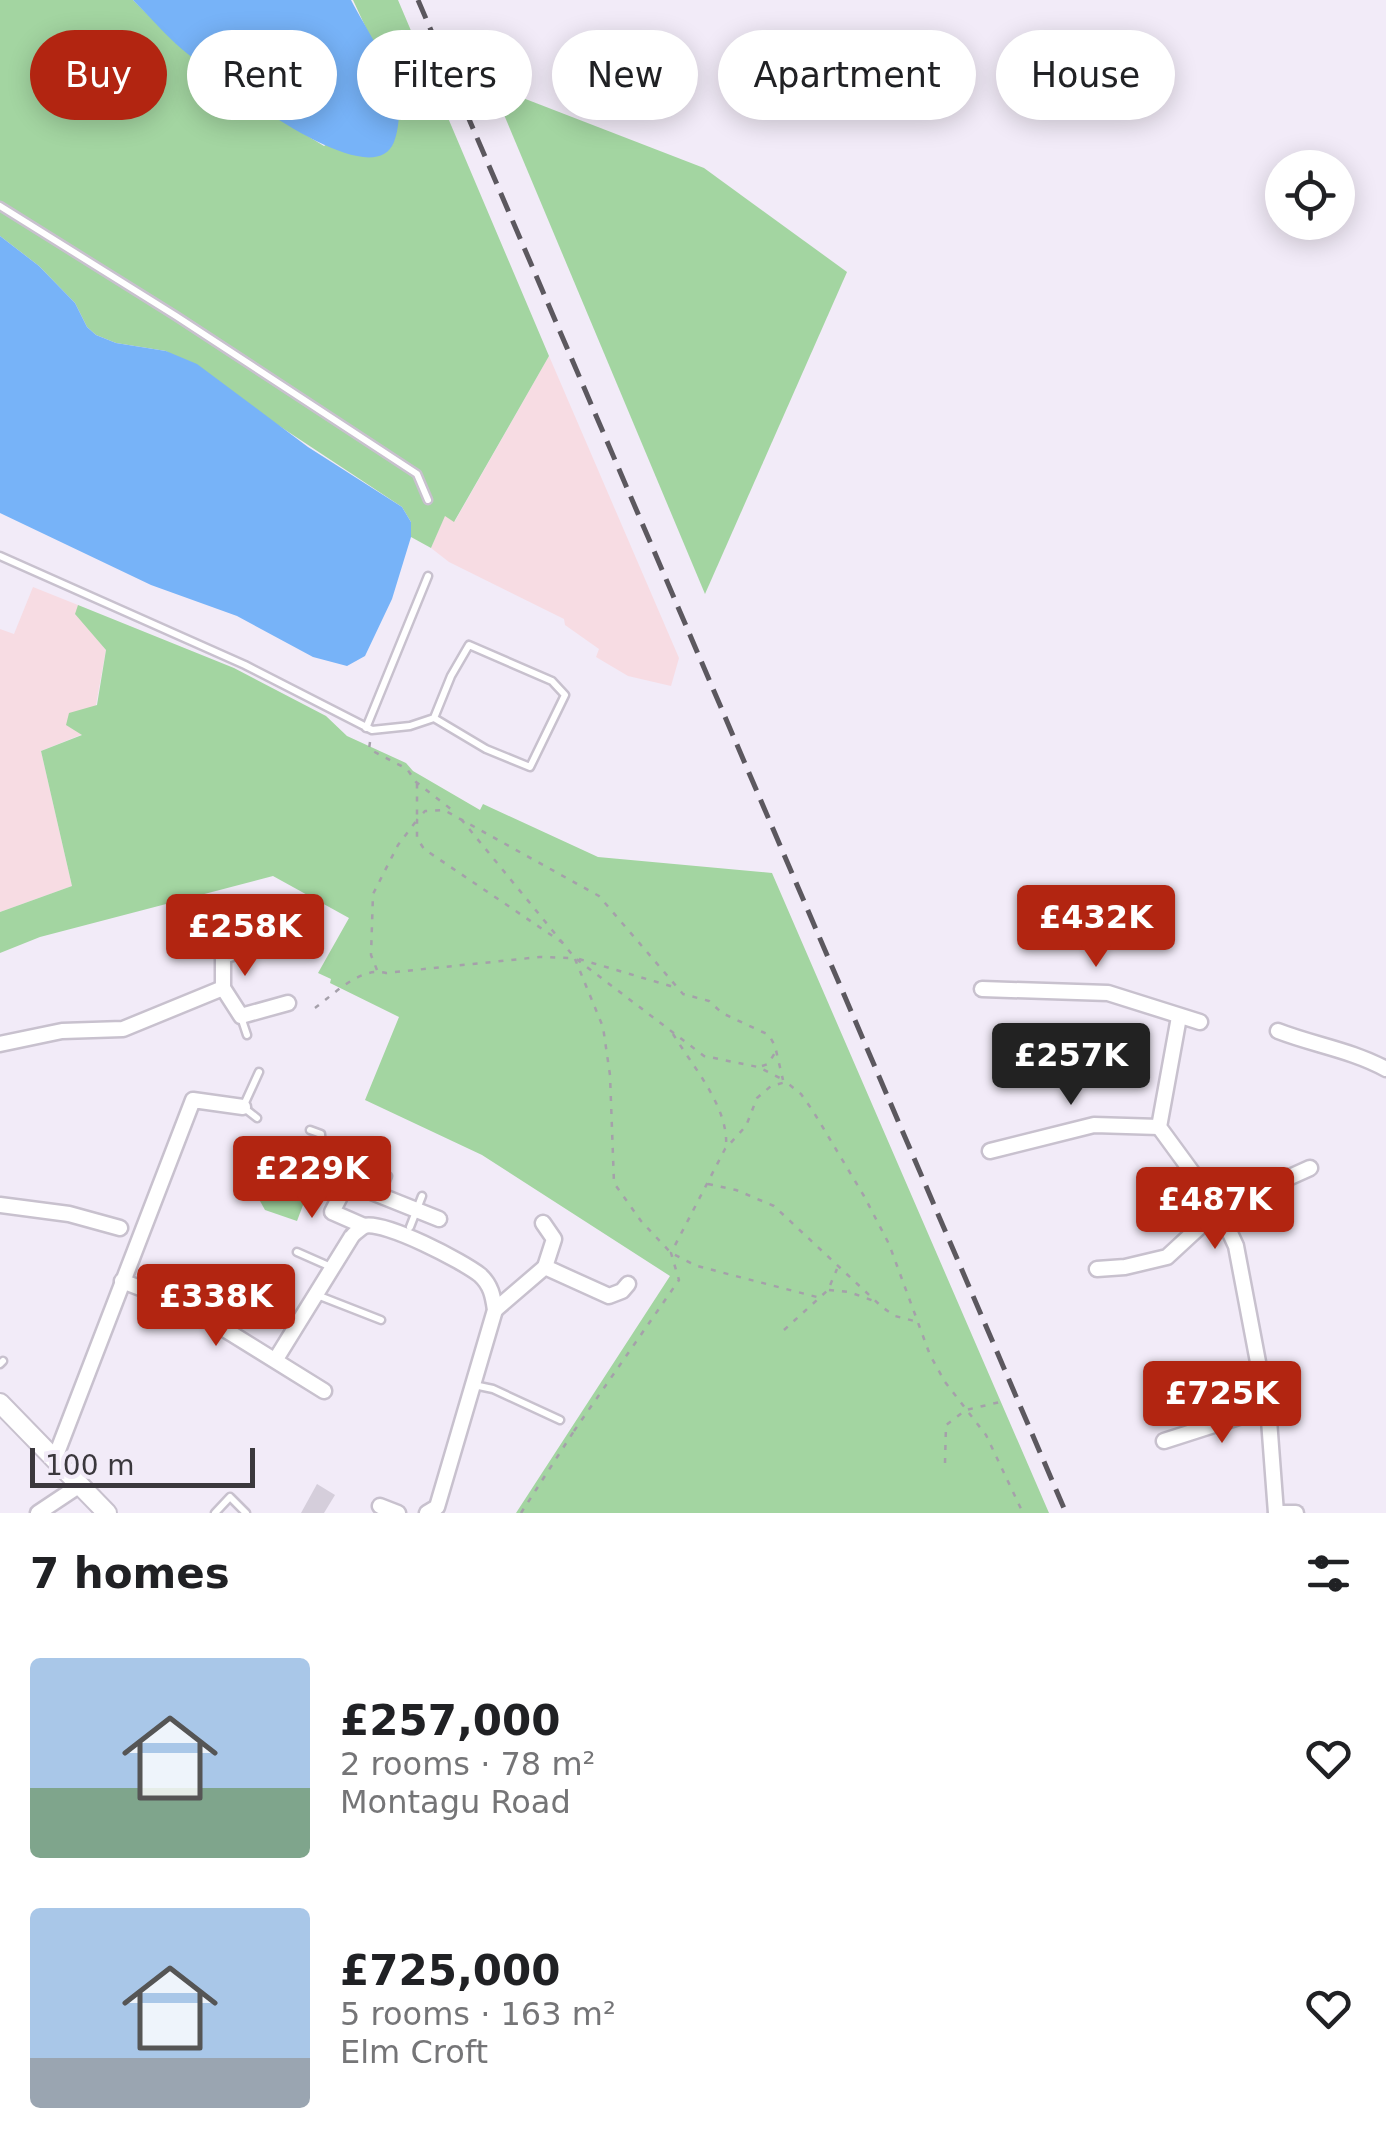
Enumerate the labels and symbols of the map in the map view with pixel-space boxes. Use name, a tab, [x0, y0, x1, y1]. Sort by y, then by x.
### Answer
pin: £432K	[1026, 885, 1166, 970]
pin: £258K	[175, 894, 315, 979]
pin: £257K	[1001, 1023, 1141, 1108]
pin: £229K	[242, 1136, 382, 1221]
pin: £487K	[1145, 1167, 1285, 1252]
pin: £338K	[146, 1264, 286, 1349]
pin: £725K	[1152, 1361, 1292, 1446]
scale bar	[30, 1443, 255, 1488]

